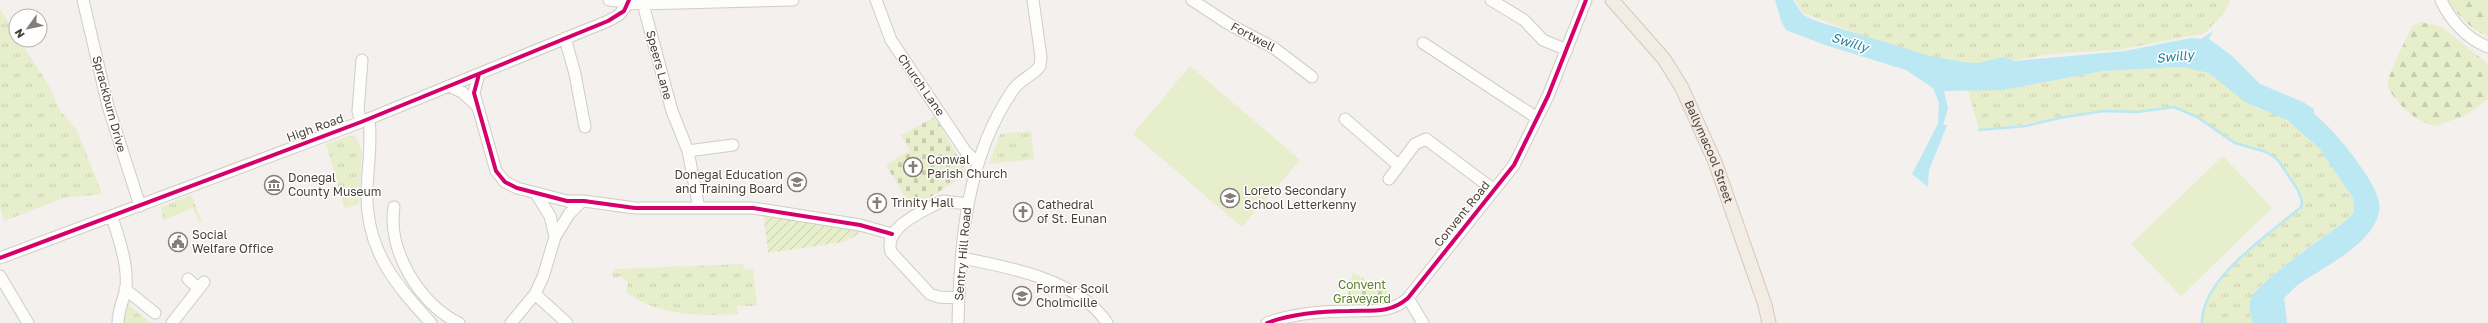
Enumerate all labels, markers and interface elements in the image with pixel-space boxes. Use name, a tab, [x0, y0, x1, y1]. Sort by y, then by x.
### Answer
north arrow	[8, 8, 48, 48]
street label: Fortwell	[1228, 19, 1278, 55]
text: N	[11, 27, 27, 41]
street label: Speers Lane	[643, 29, 676, 101]
water label: Swilly	[1830, 29, 1872, 56]
water label: Swilly	[2155, 46, 2196, 66]
street label: Church Lane	[895, 51, 948, 119]
street label: Sprackburn Drive	[89, 54, 130, 154]
street label: Ballymacool Street	[1681, 98, 1737, 205]
street label: High Road	[284, 110, 345, 145]
place label: Conwal Parish Church	[927, 152, 1007, 181]
church icon: Conwal Parish Church	[902, 156, 924, 178]
place label: Donegal Education and Training Board	[674, 167, 783, 196]
place label: Donegal County Museum	[288, 170, 381, 199]
school or university icon: Donegal Education and Training Board	[786, 171, 808, 193]
museum icon: Donegal County Museum	[263, 174, 285, 196]
street label: Convent Road	[1430, 178, 1493, 250]
place label: Loreto Secondary School Letterkenny	[1244, 183, 1357, 212]
school or university icon: Loreto Secondary School Letterkenny	[1219, 187, 1241, 209]
church icon: Trinity Hall	[866, 192, 888, 214]
place label: Trinity Hall	[891, 195, 954, 210]
place label: Cathedral of St. Eunan	[1037, 197, 1107, 226]
church icon: Cathedral of St. Eunan	[1012, 201, 1034, 223]
street label: Sentry Hill Road	[951, 207, 974, 301]
place label: Social Welfare Office	[192, 227, 274, 256]
public building icon: Social Welfare Office	[167, 231, 189, 253]
park label: Convent Graveyard	[1333, 277, 1391, 306]
place label: Former Scoil Cholmcille	[1036, 281, 1109, 310]
school or university icon: Former Scoil Cholmcille	[1011, 285, 1033, 307]

